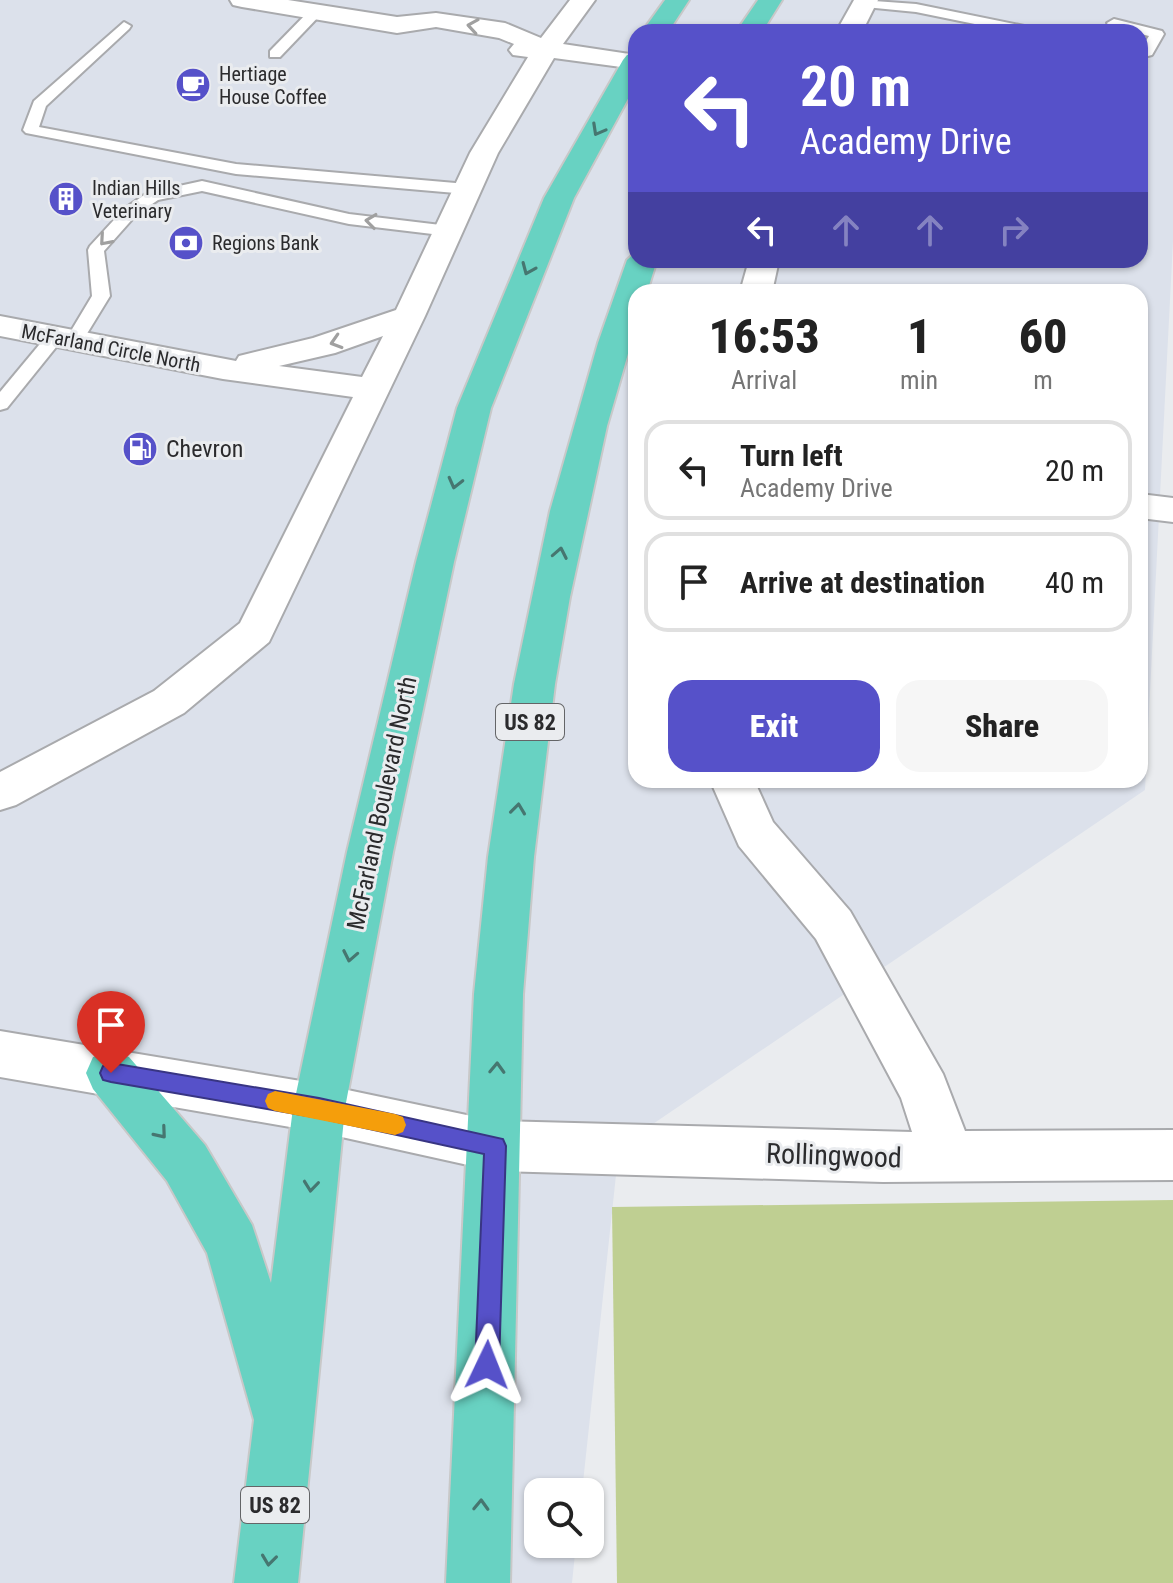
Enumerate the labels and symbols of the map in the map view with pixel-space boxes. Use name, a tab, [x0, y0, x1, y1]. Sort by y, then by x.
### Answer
one-way arrow	[467, 18, 480, 35]
place label: Hertiage House Coffee	[219, 62, 327, 109]
cafe icon: Hertiage House Coffee	[174, 66, 212, 104]
one-way arrow	[592, 122, 607, 137]
place label: Indian Hills Veterinary	[92, 176, 180, 223]
building icon: Indian Hills Veterinary	[47, 180, 85, 218]
one-way arrow	[364, 213, 377, 230]
bank icon: Regions Bank	[167, 224, 205, 262]
one-way arrow	[101, 230, 115, 245]
place label: Regions Bank	[212, 231, 319, 255]
one-way arrow	[522, 261, 538, 276]
street label: McFarland Circle North	[19, 319, 203, 377]
one-way arrow	[329, 333, 343, 349]
fuel station icon: Chevron	[121, 430, 159, 468]
place label: Chevron	[166, 435, 243, 463]
one-way arrow	[448, 476, 465, 490]
one-way arrow	[551, 546, 568, 560]
street label: McFarland Boulevard North	[341, 674, 423, 932]
road number: US 82	[496, 704, 564, 740]
one-way arrow	[509, 802, 526, 815]
one-way arrow	[342, 949, 359, 962]
pin	[77, 991, 145, 1073]
one-way arrow	[489, 1061, 506, 1074]
one-way arrow	[151, 1123, 166, 1138]
street label: Rollingwood	[766, 1137, 902, 1174]
one-way arrow	[302, 1180, 319, 1193]
position arrow	[445, 1323, 529, 1407]
road number: US 82	[241, 1487, 309, 1523]
one-way arrow	[473, 1498, 490, 1511]
one-way arrow	[260, 1554, 277, 1567]

